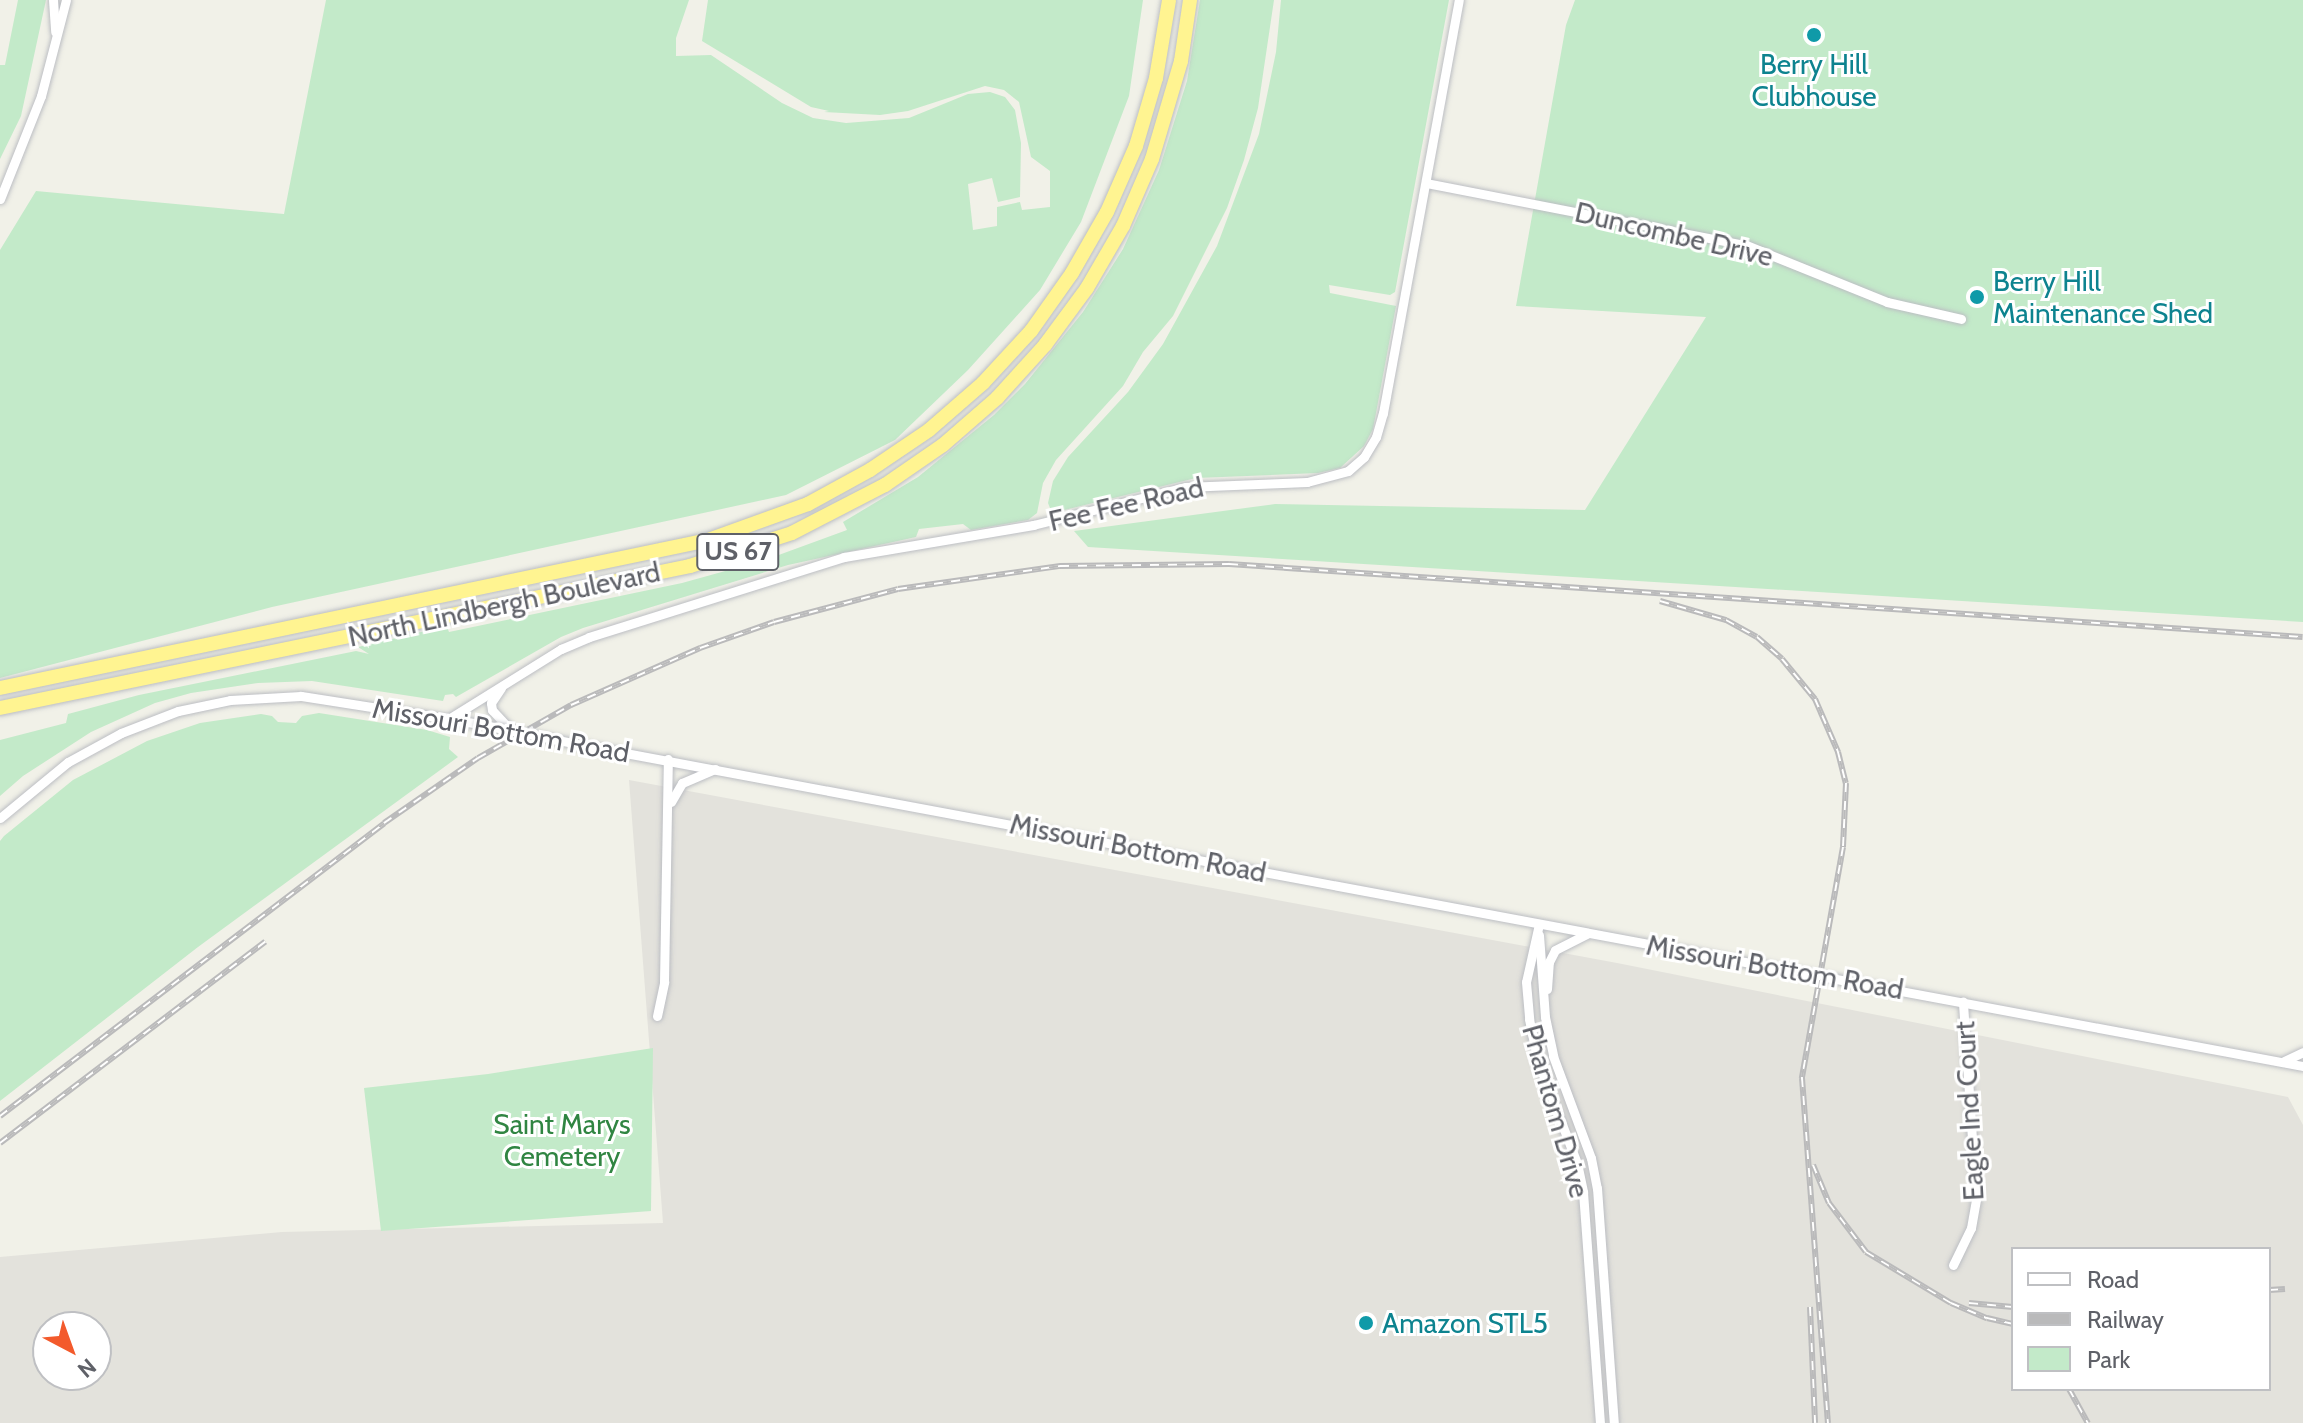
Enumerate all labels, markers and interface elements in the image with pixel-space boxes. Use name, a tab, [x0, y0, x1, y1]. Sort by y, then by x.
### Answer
marker: Berry Hill Clubhouse	[1805, 26, 1823, 44]
place label: Berry Hill Clubhouse	[1751, 47, 1877, 113]
street label: Duncombe Drive	[1572, 195, 1776, 273]
place label: Berry Hill Maintenance Shed	[1993, 264, 2213, 330]
marker: Berry Hill Maintenance Shed	[1968, 288, 1986, 306]
street label: Fee Fee Road	[1045, 470, 1207, 538]
road number: US 67	[696, 530, 780, 574]
street label: North Lindbergh Boulevard	[345, 554, 663, 654]
street label: Missouri Bottom Road	[370, 691, 632, 769]
street label: Missouri Bottom Road	[1007, 807, 1269, 889]
street label: Missouri Bottom Road	[1644, 928, 1906, 1006]
street label: Eagle Ind Court	[1948, 1020, 1990, 1202]
street label: Phantom Drive	[1515, 1021, 1597, 1201]
park label: Saint Marys Cemetery	[493, 1107, 631, 1173]
legend	[2011, 1247, 2271, 1391]
text: Road	[2087, 1265, 2139, 1294]
text: Railway	[2087, 1305, 2164, 1334]
place label: Amazon STL5	[1382, 1306, 1548, 1340]
north arrow	[32, 1311, 112, 1391]
marker: Amazon STL5	[1357, 1314, 1375, 1332]
text: Park	[2087, 1345, 2130, 1374]
text: N	[72, 1353, 101, 1383]

